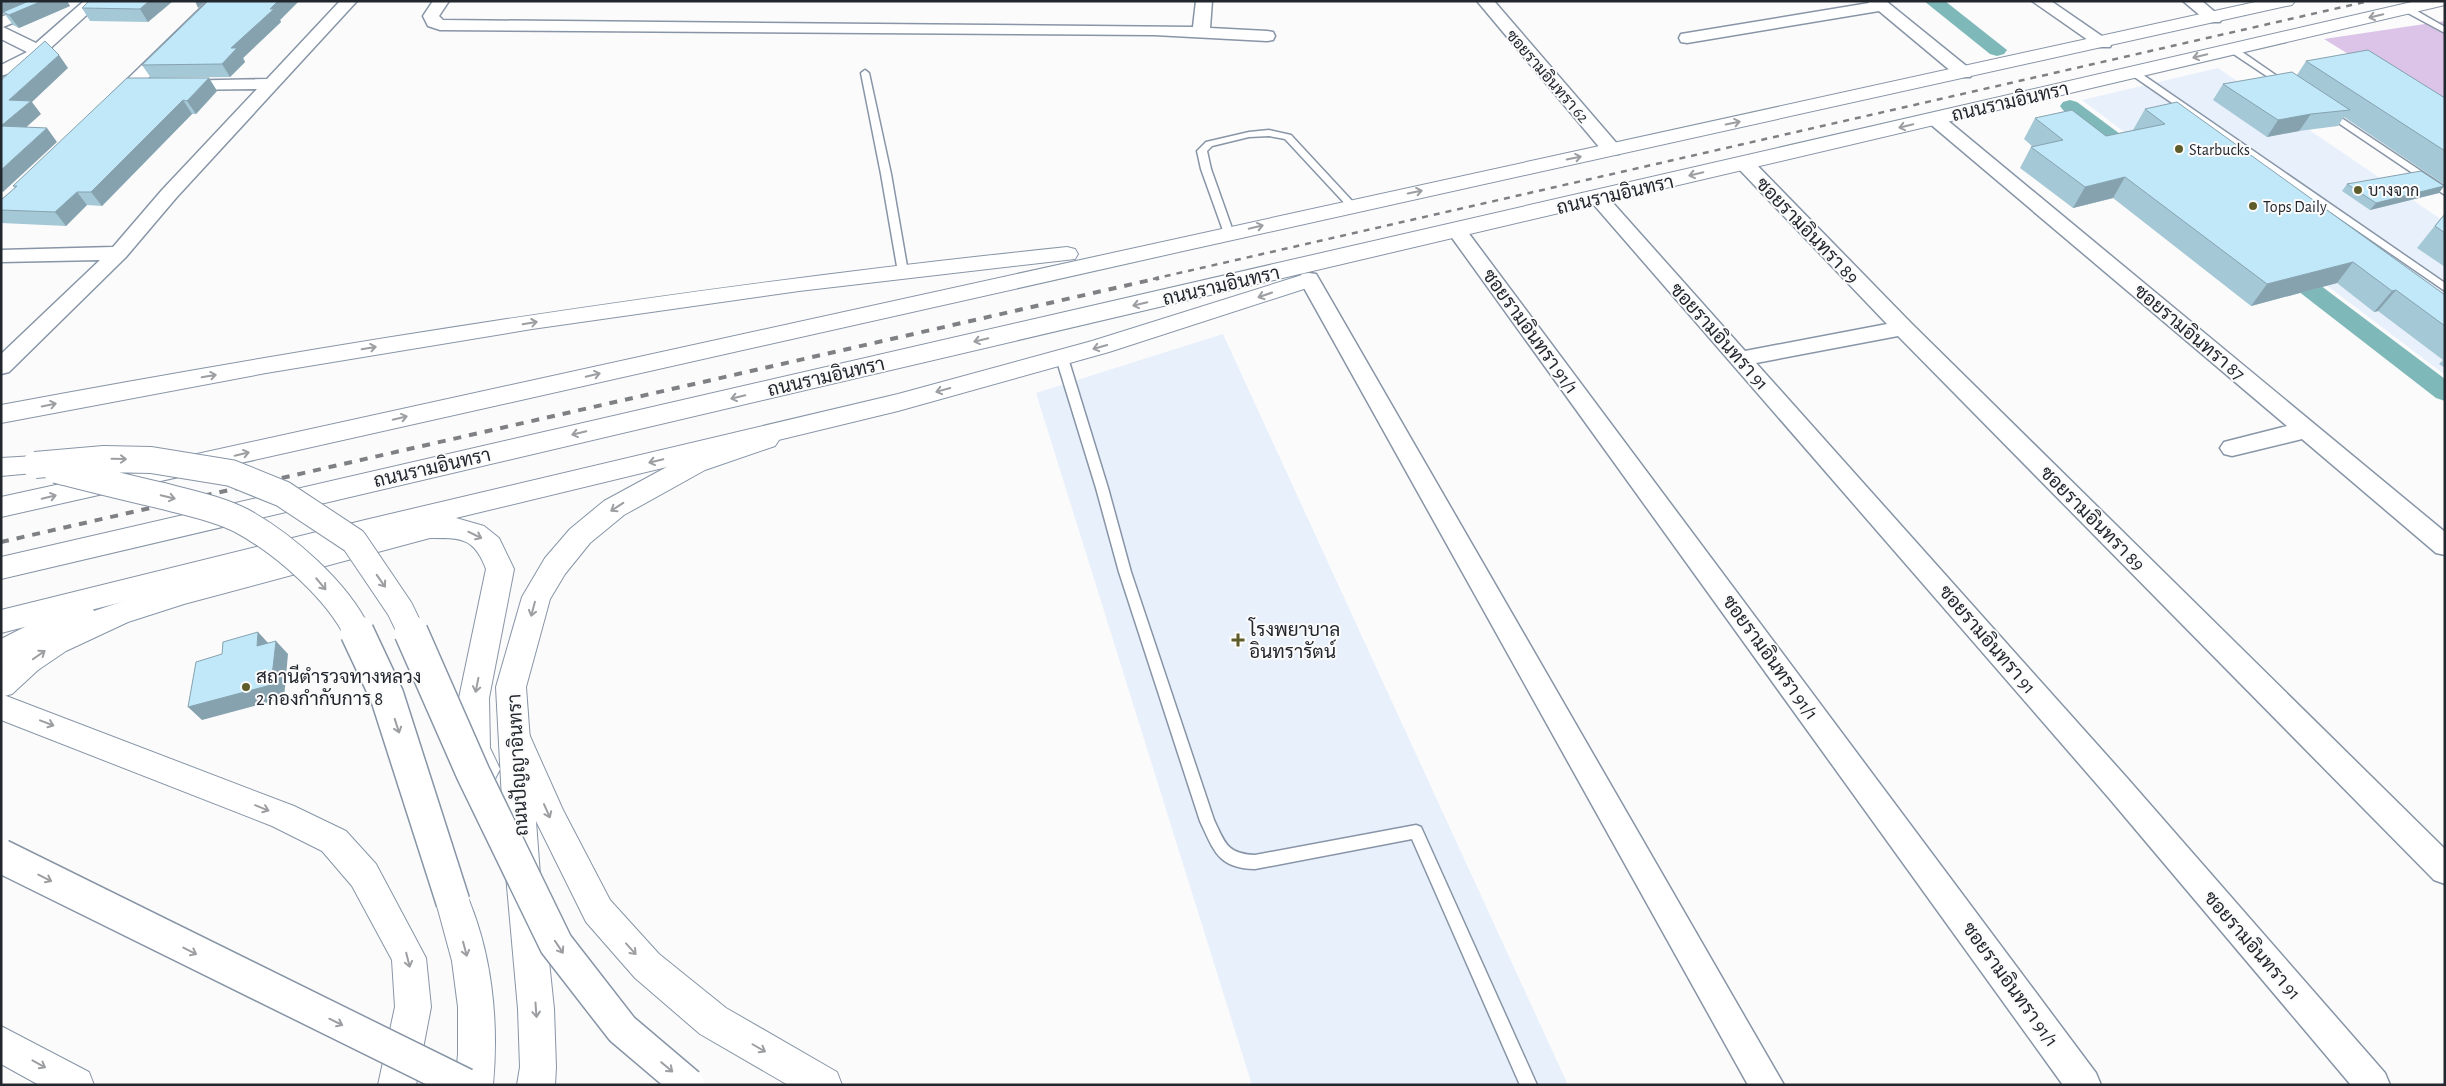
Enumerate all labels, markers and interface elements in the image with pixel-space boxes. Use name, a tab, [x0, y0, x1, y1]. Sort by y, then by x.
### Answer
one-way arrow	[2368, 12, 2384, 21]
street label: ซอยรามอินทรา 62	[1503, 26, 1593, 126]
one-way arrow	[2193, 52, 2209, 61]
street label: ถนนรามอินทรา	[1950, 78, 2071, 125]
one-way arrow	[1724, 118, 1740, 128]
one-way arrow	[1898, 122, 1914, 131]
place label: Starbucks	[2189, 142, 2250, 158]
marker: Starbucks	[2173, 143, 2185, 155]
one-way arrow	[1566, 153, 1582, 162]
one-way arrow	[1689, 170, 1705, 179]
street label: ถนนรามอินทรา	[1555, 171, 1676, 218]
street label: ซอยรามอินทรา 89	[1752, 173, 1864, 288]
place label: บางจาก	[2368, 183, 2419, 199]
marker: บางจาก	[2352, 184, 2364, 196]
one-way arrow	[1407, 187, 1423, 197]
place label: Tops Daily	[2263, 199, 2327, 216]
marker: Tops Daily	[2247, 200, 2259, 212]
one-way arrow	[1248, 222, 1264, 231]
street label: ถนนรามอินทรา	[1161, 262, 1282, 309]
street label: ซอยรามอินทรา 91/1	[1478, 265, 1583, 398]
street label: ซอยรามอินทรา 91	[1666, 279, 1773, 394]
street label: ซอยรามอินทรา 87	[2130, 280, 2249, 385]
one-way arrow	[1257, 291, 1273, 300]
one-way arrow	[1132, 300, 1148, 309]
one-way arrow	[521, 318, 537, 328]
one-way arrow	[974, 336, 990, 345]
one-way arrow	[361, 343, 377, 353]
one-way arrow	[1092, 343, 1108, 353]
street label: ถนนรามอินทรา	[766, 353, 887, 400]
one-way arrow	[584, 370, 600, 379]
one-way arrow	[201, 371, 217, 381]
one-way arrow	[936, 386, 952, 395]
one-way arrow	[730, 393, 746, 402]
one-way arrow	[41, 399, 57, 409]
one-way arrow	[392, 413, 408, 422]
one-way arrow	[572, 429, 588, 438]
street label: ถนนรามอินทรา	[372, 444, 493, 491]
one-way arrow	[233, 449, 249, 458]
one-way arrow	[110, 454, 126, 464]
one-way arrow	[649, 457, 665, 466]
street label: ซอยรามอินทรา 89	[2036, 462, 2149, 575]
one-way arrow	[40, 492, 56, 501]
one-way arrow	[159, 493, 175, 503]
one-way arrow	[610, 501, 624, 512]
one-way arrow	[468, 530, 483, 540]
one-way arrow	[375, 574, 386, 587]
one-way arrow	[316, 578, 327, 591]
street label: ซอยรามอินทรา 91	[1935, 581, 2040, 698]
street label: ซอยรามอินทรา 91/1	[1718, 591, 1823, 724]
one-way arrow	[527, 601, 537, 617]
place label: โรงพยาบาล อินทรารัตน์	[1248, 617, 1340, 662]
marker: โรงพยาบาล อินทรารัตน์	[1231, 633, 1245, 647]
one-way arrow	[32, 650, 46, 660]
place label: สถานีตำรวจทางหลวง 2 กองกำกับการ 8	[256, 664, 421, 709]
one-way arrow	[472, 676, 481, 692]
marker: สถานีตำรวจทางหลวง 2 กองกำกับการ 8	[240, 681, 252, 693]
street label: ถนนปัญญาอินทรา	[503, 693, 533, 837]
one-way arrow	[393, 718, 402, 734]
one-way arrow	[39, 719, 54, 728]
one-way arrow	[543, 803, 552, 818]
one-way arrow	[254, 804, 270, 813]
one-way arrow	[37, 874, 52, 883]
street label: ซอยรามอินทรา 91	[2200, 887, 2305, 1004]
street label: ซอยรามอินทรา 91/1	[1958, 918, 2063, 1051]
one-way arrow	[554, 939, 564, 953]
one-way arrow	[461, 940, 471, 956]
one-way arrow	[625, 942, 637, 955]
one-way arrow	[182, 947, 197, 956]
one-way arrow	[404, 952, 413, 968]
one-way arrow	[531, 1001, 540, 1017]
one-way arrow	[328, 1018, 343, 1027]
one-way arrow	[751, 1043, 766, 1053]
one-way arrow	[31, 1059, 46, 1069]
one-way arrow	[660, 1061, 673, 1072]

